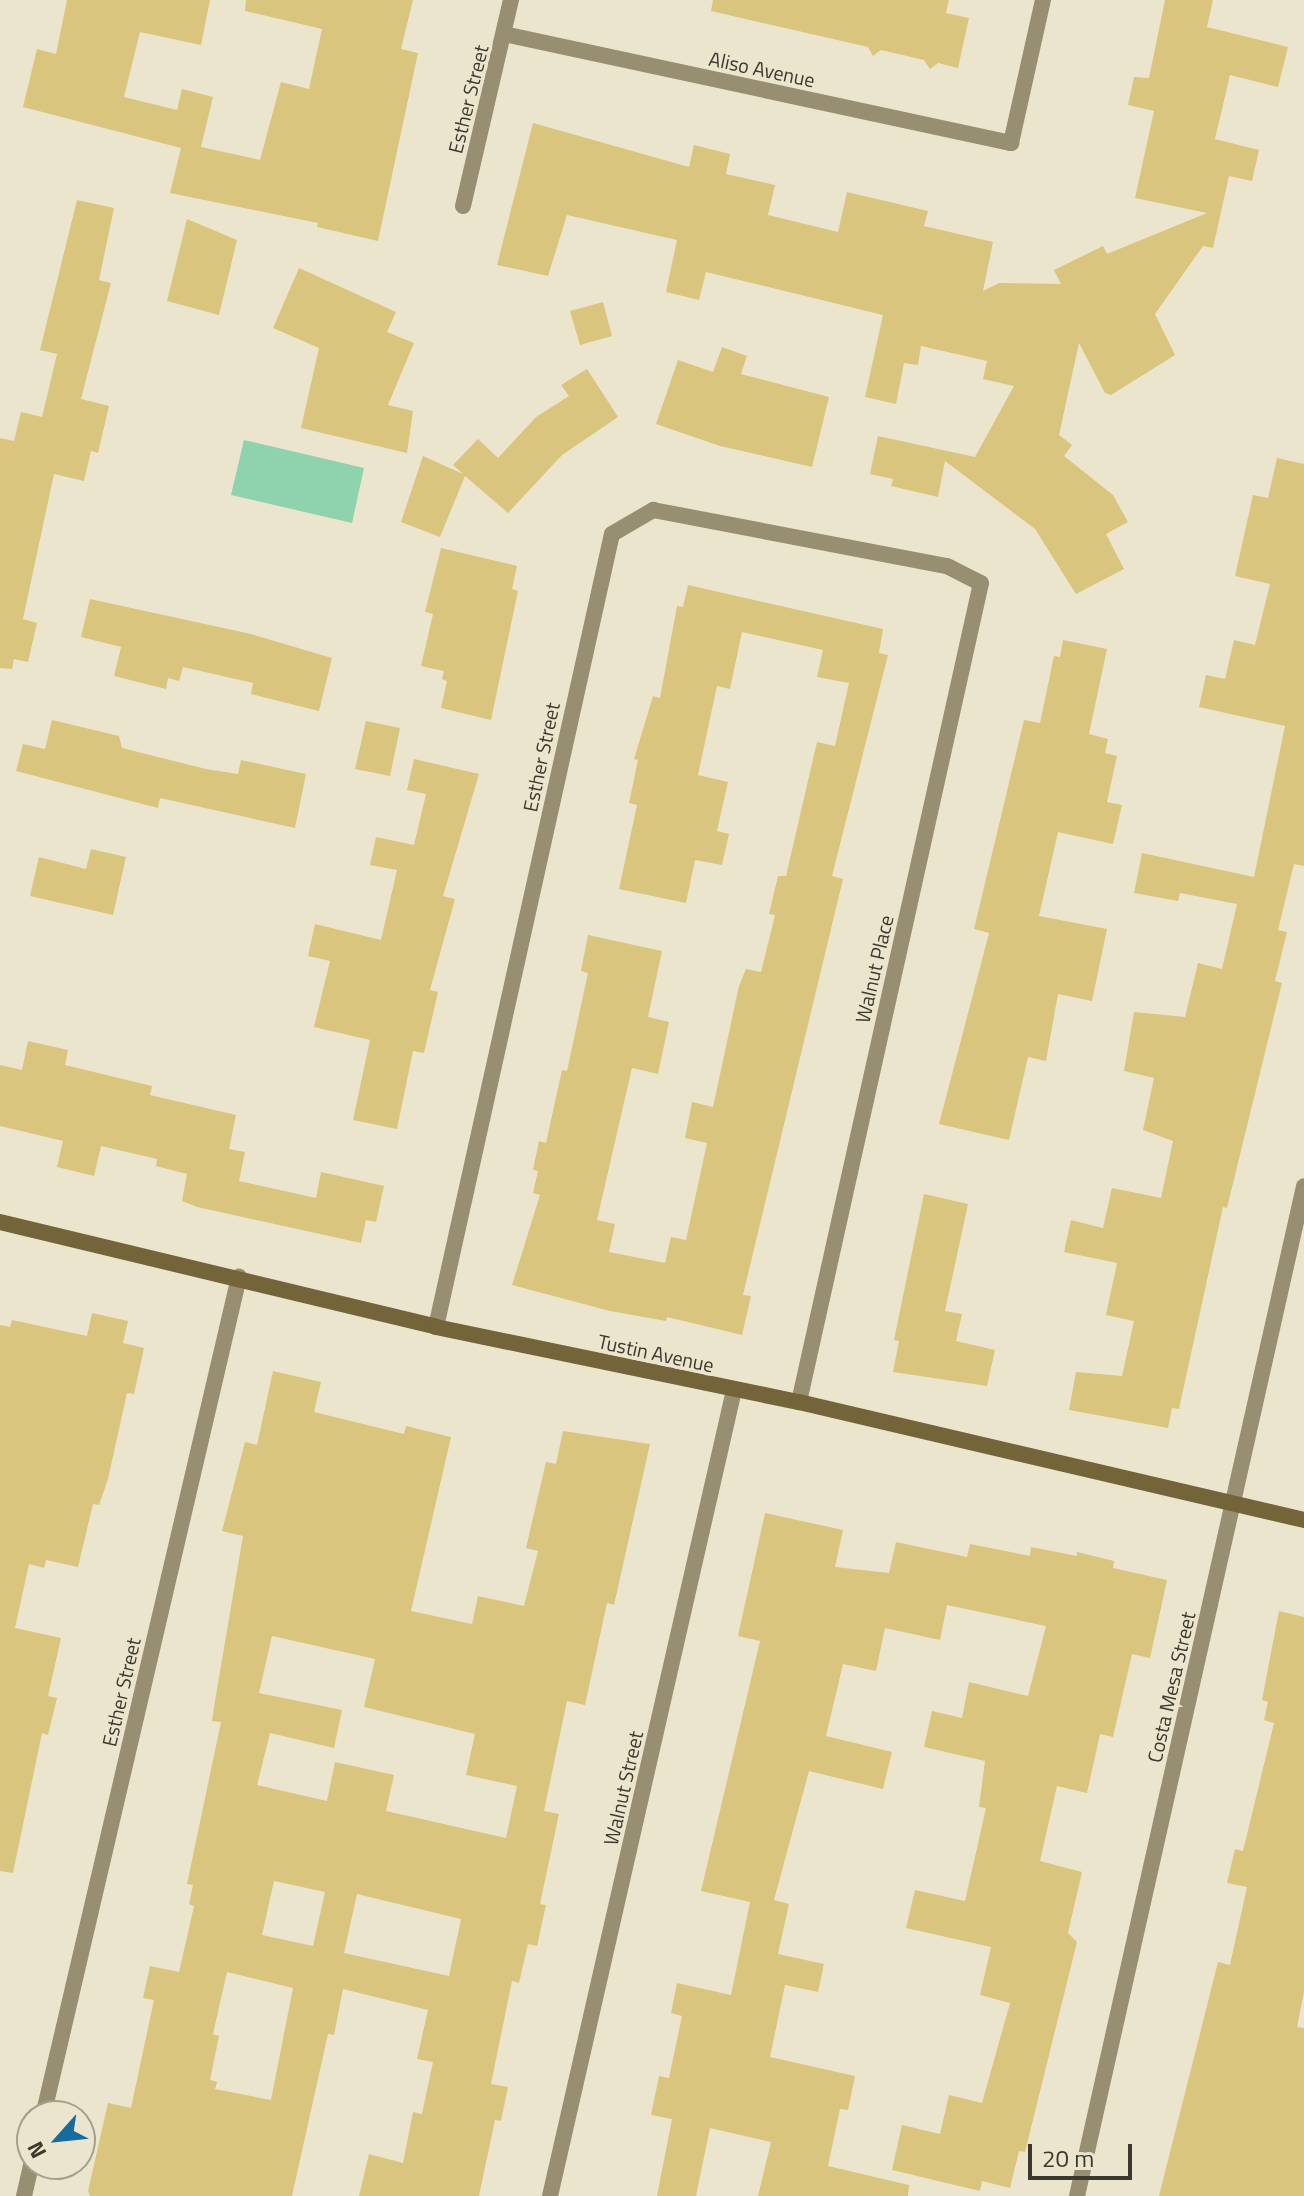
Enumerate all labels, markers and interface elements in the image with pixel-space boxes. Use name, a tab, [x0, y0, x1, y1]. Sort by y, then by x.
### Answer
street label: Esther Street	[443, 42, 493, 156]
street label: Aliso Avenue	[707, 46, 817, 92]
street label: Esther Street	[518, 700, 564, 814]
street label: Walnut Place	[850, 913, 898, 1025]
street label: Tustin Avenue	[596, 1329, 716, 1377]
street label: Costa Mesa Street	[1142, 1609, 1200, 1765]
street label: Esther Street	[97, 1635, 145, 1749]
street label: Walnut Street	[598, 1729, 648, 1847]
north arrow	[16, 2100, 96, 2180]
scale bar	[1032, 2128, 1136, 2178]
text: N	[18, 2135, 55, 2164]
text: 20 m	[1042, 2140, 1094, 2176]

